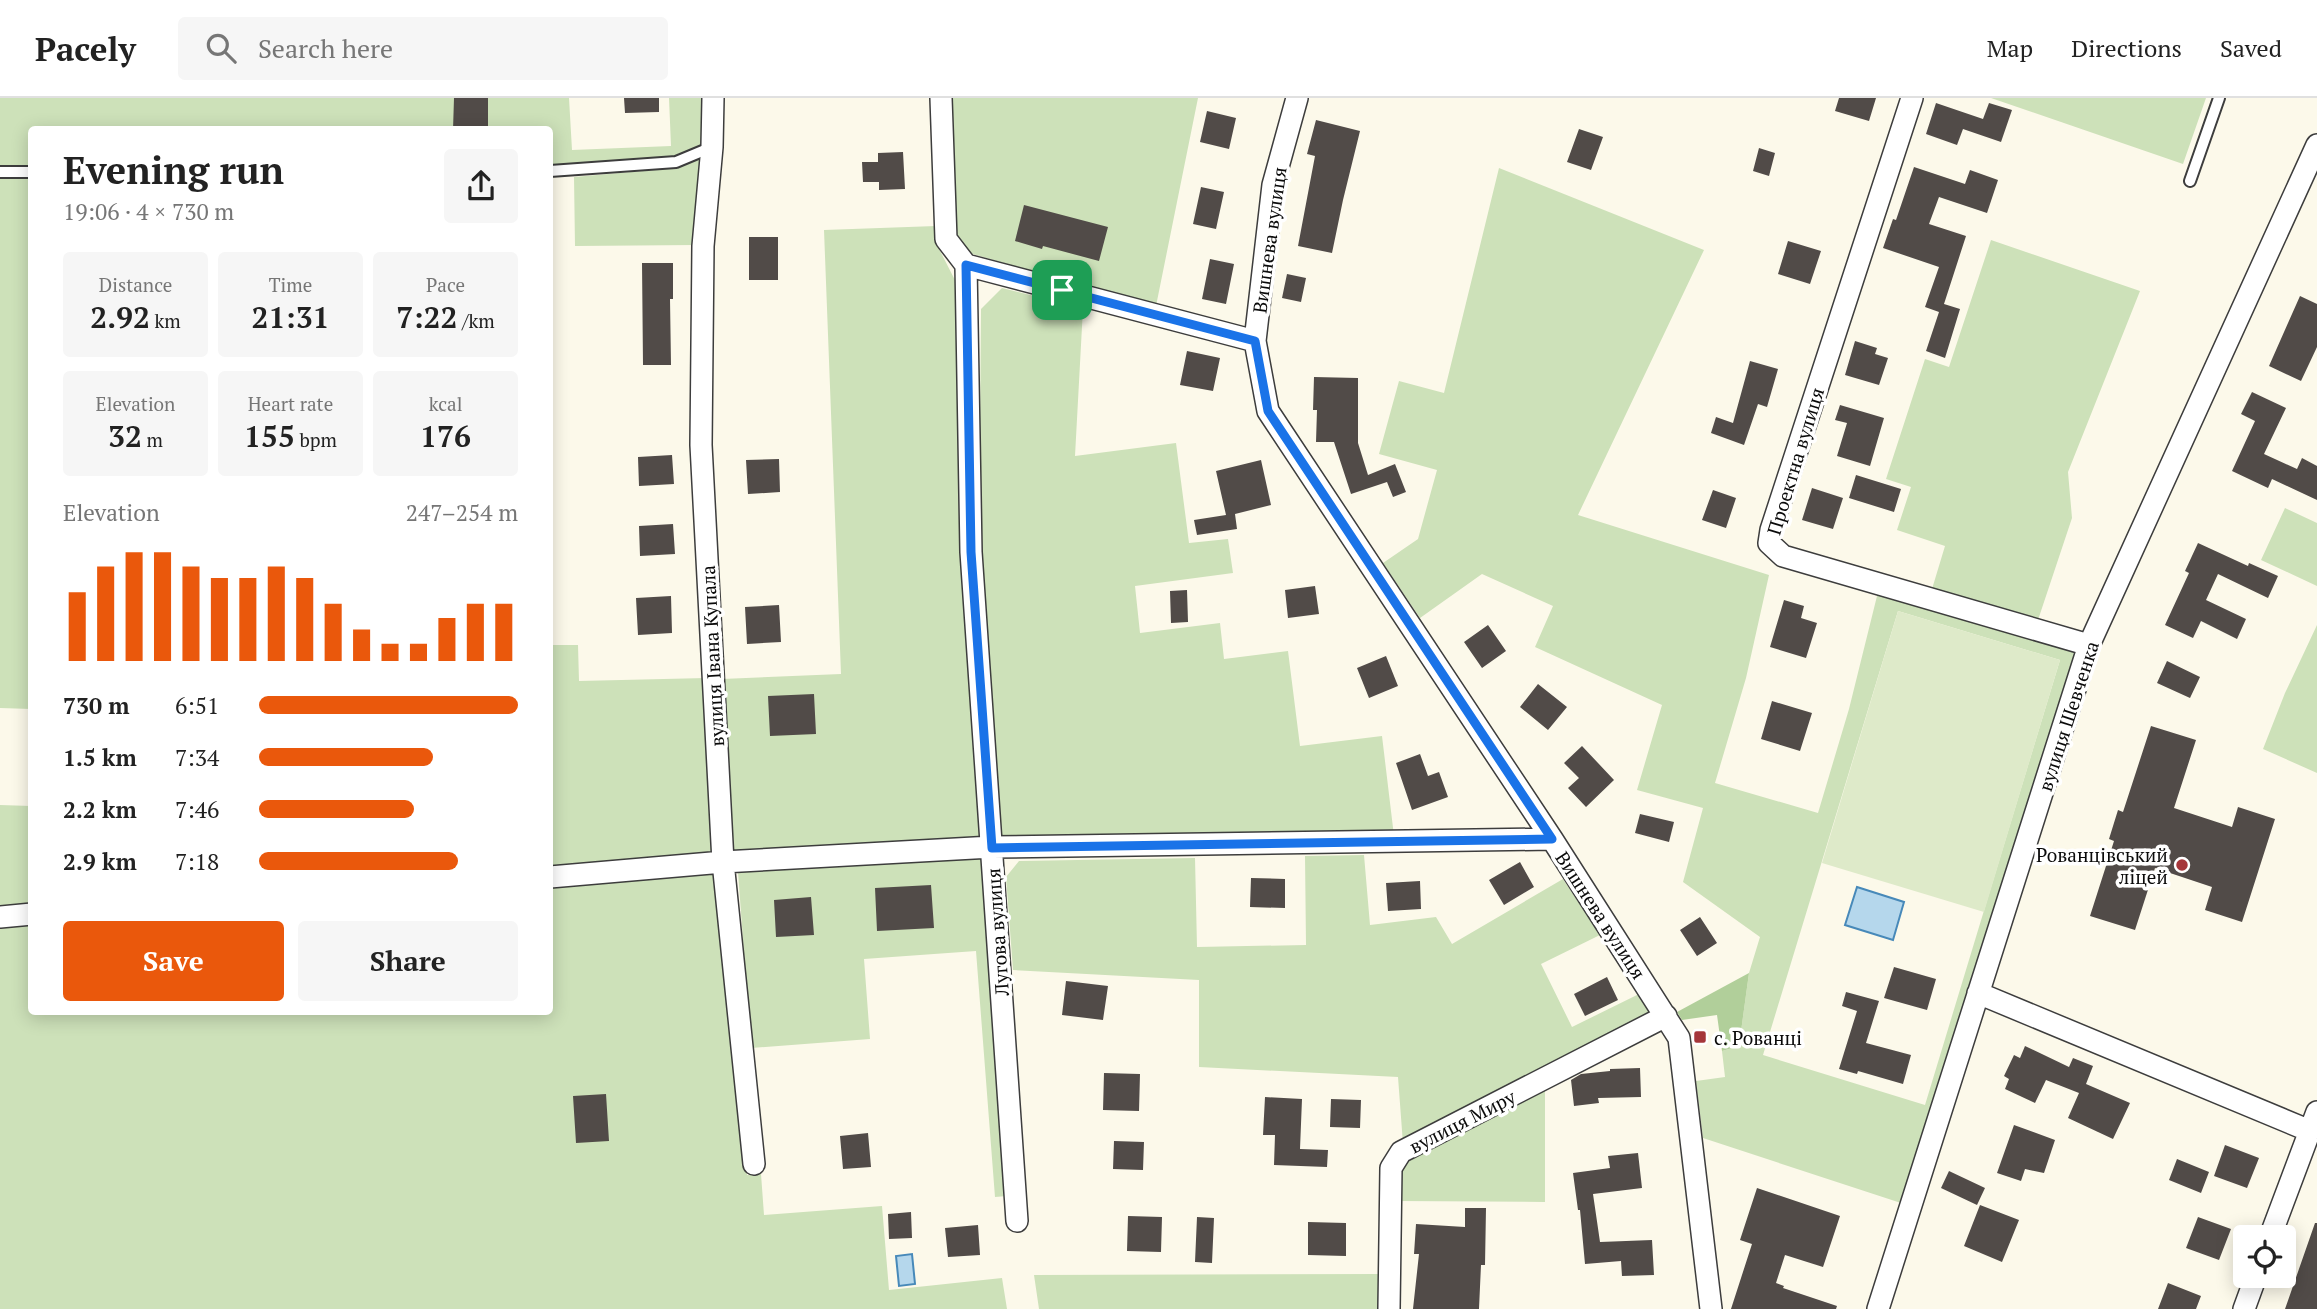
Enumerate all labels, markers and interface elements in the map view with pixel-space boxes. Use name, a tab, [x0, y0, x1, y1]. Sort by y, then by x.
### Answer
search box	[178, 17, 668, 80]
text: Pacely	[35, 27, 136, 70]
icon: search	[202, 29, 240, 67]
text: Search here	[258, 31, 393, 65]
text: Map	[1987, 32, 2033, 64]
text: Directions	[2071, 32, 2182, 64]
text: Saved	[2220, 32, 2282, 64]
text: Evening run	[63, 145, 284, 195]
button: share	[444, 149, 518, 223]
street label: Вишнева вулиця	[1246, 165, 1292, 315]
text: 19:06 · 4 × 730 m	[63, 196, 234, 227]
pin	[1032, 260, 1092, 320]
icon: arrive	[1043, 271, 1081, 309]
text: Distance	[99, 272, 172, 297]
text: Time	[269, 272, 312, 297]
text: Pace	[426, 272, 465, 297]
text: 2.92	[90, 297, 150, 337]
text: 21:31	[251, 297, 330, 337]
text: 7:22	[396, 297, 457, 337]
text: km	[150, 308, 181, 333]
text: /km	[457, 308, 495, 333]
street label: Проектна вулиця	[1761, 384, 1829, 538]
text: Elevation	[96, 391, 175, 416]
text: Heart rate	[248, 391, 333, 416]
text: kcal	[429, 391, 462, 416]
text: 32	[108, 416, 142, 456]
text: 155	[244, 416, 295, 456]
text: 176	[420, 416, 471, 456]
text: m	[142, 427, 163, 452]
text: bpm	[295, 427, 337, 452]
text: Elevation	[63, 497, 160, 528]
text: 247–254 m	[406, 497, 518, 528]
street label: вулиця Івана Купала	[695, 564, 729, 747]
street label: вулиця Шевченка	[2032, 637, 2104, 794]
text: 730 m	[63, 690, 129, 721]
text: 6:51	[175, 690, 219, 721]
text: 1.5 km	[63, 742, 137, 773]
text: 7:34	[175, 742, 219, 773]
text: 2.2 km	[63, 794, 137, 825]
text: 7:46	[175, 794, 219, 825]
place label: Рованцівський ліцей	[2036, 842, 2168, 889]
text: 2.9 km	[63, 846, 137, 877]
text: 7:18	[175, 846, 219, 877]
street label: Вишнева вулиця	[1550, 846, 1652, 984]
marker: Рованцівський ліцей	[2174, 857, 2190, 873]
street label: Лугова вулиця	[980, 867, 1014, 998]
button: Save	[63, 921, 284, 1001]
button: Share	[298, 921, 518, 1001]
place label: с. Рованці	[1714, 1025, 1802, 1050]
marker: с. Рованці	[1692, 1029, 1708, 1045]
street label: вулиця Миру	[1405, 1083, 1520, 1158]
map controls	[2233, 1225, 2296, 1288]
button: locate	[2233, 1225, 2296, 1288]

